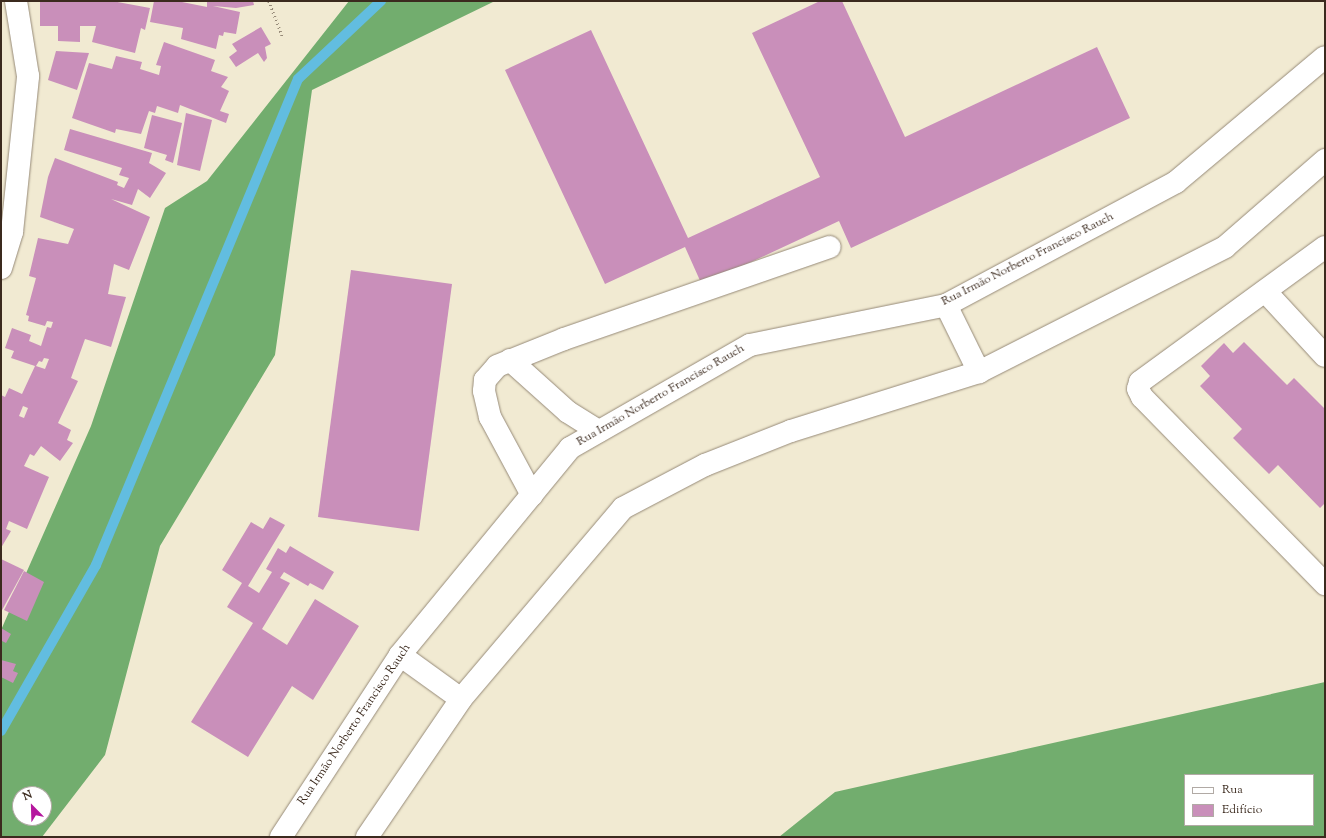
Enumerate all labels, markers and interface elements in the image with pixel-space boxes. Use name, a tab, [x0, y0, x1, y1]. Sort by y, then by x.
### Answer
street label: Rua Irmão Norberto Francisco Rauch	[940, 210, 1116, 310]
street label: Rua Irmão Norberto Francisco Rauch	[575, 342, 747, 450]
street label: Rua Irmão Norberto Francisco Rauch	[296, 642, 414, 808]
legend	[1184, 774, 1314, 826]
text: Rua	[1222, 781, 1243, 799]
north arrow	[12, 786, 52, 826]
text: N	[21, 787, 35, 805]
text: Edifício	[1222, 801, 1262, 819]

